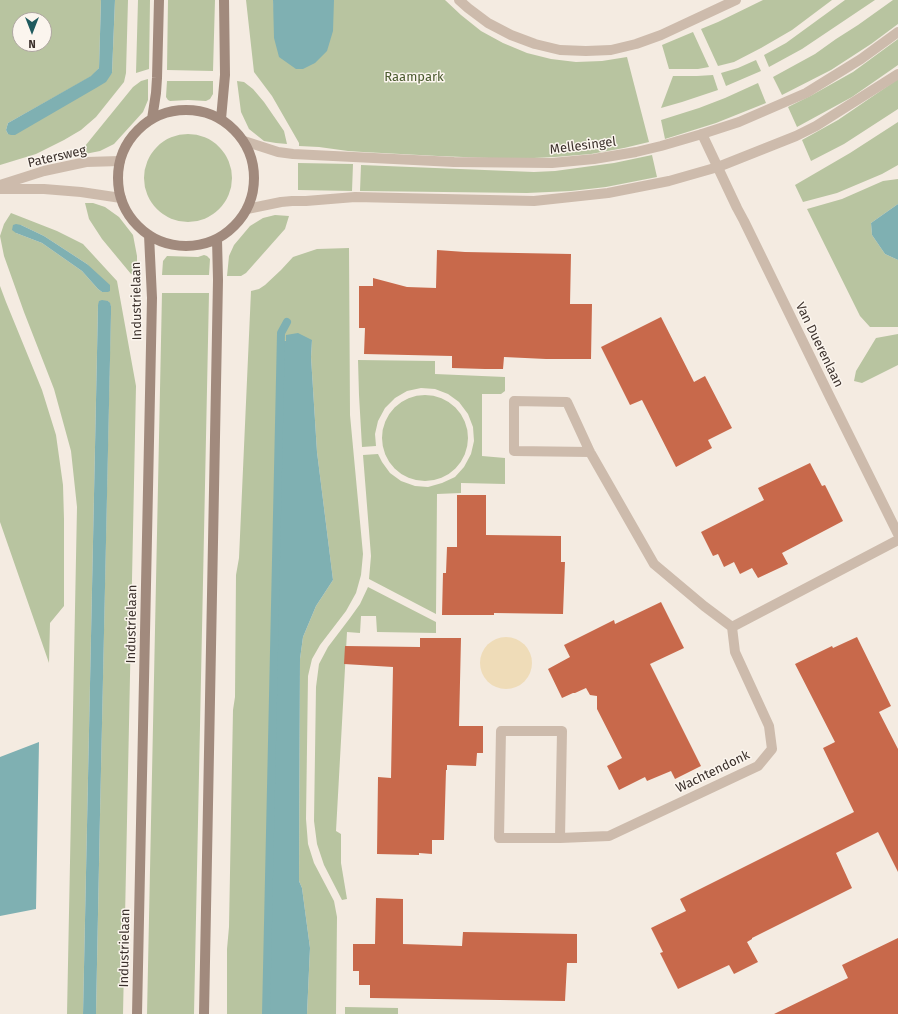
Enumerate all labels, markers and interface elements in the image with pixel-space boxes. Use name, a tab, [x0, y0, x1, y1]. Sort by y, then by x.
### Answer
north arrow	[12, 12, 52, 52]
text: N	[28, 37, 36, 50]
park label: Raampark	[384, 69, 444, 85]
street label: Mellesingel	[549, 134, 617, 158]
street label: Patersweg	[26, 143, 88, 171]
street label: Industrielaan	[129, 261, 145, 341]
street label: Van Duerenlaan	[792, 300, 846, 390]
street label: Industrielaan	[124, 584, 140, 664]
street label: Wachtendonk	[674, 747, 752, 797]
street label: Industrielaan	[117, 908, 133, 988]

